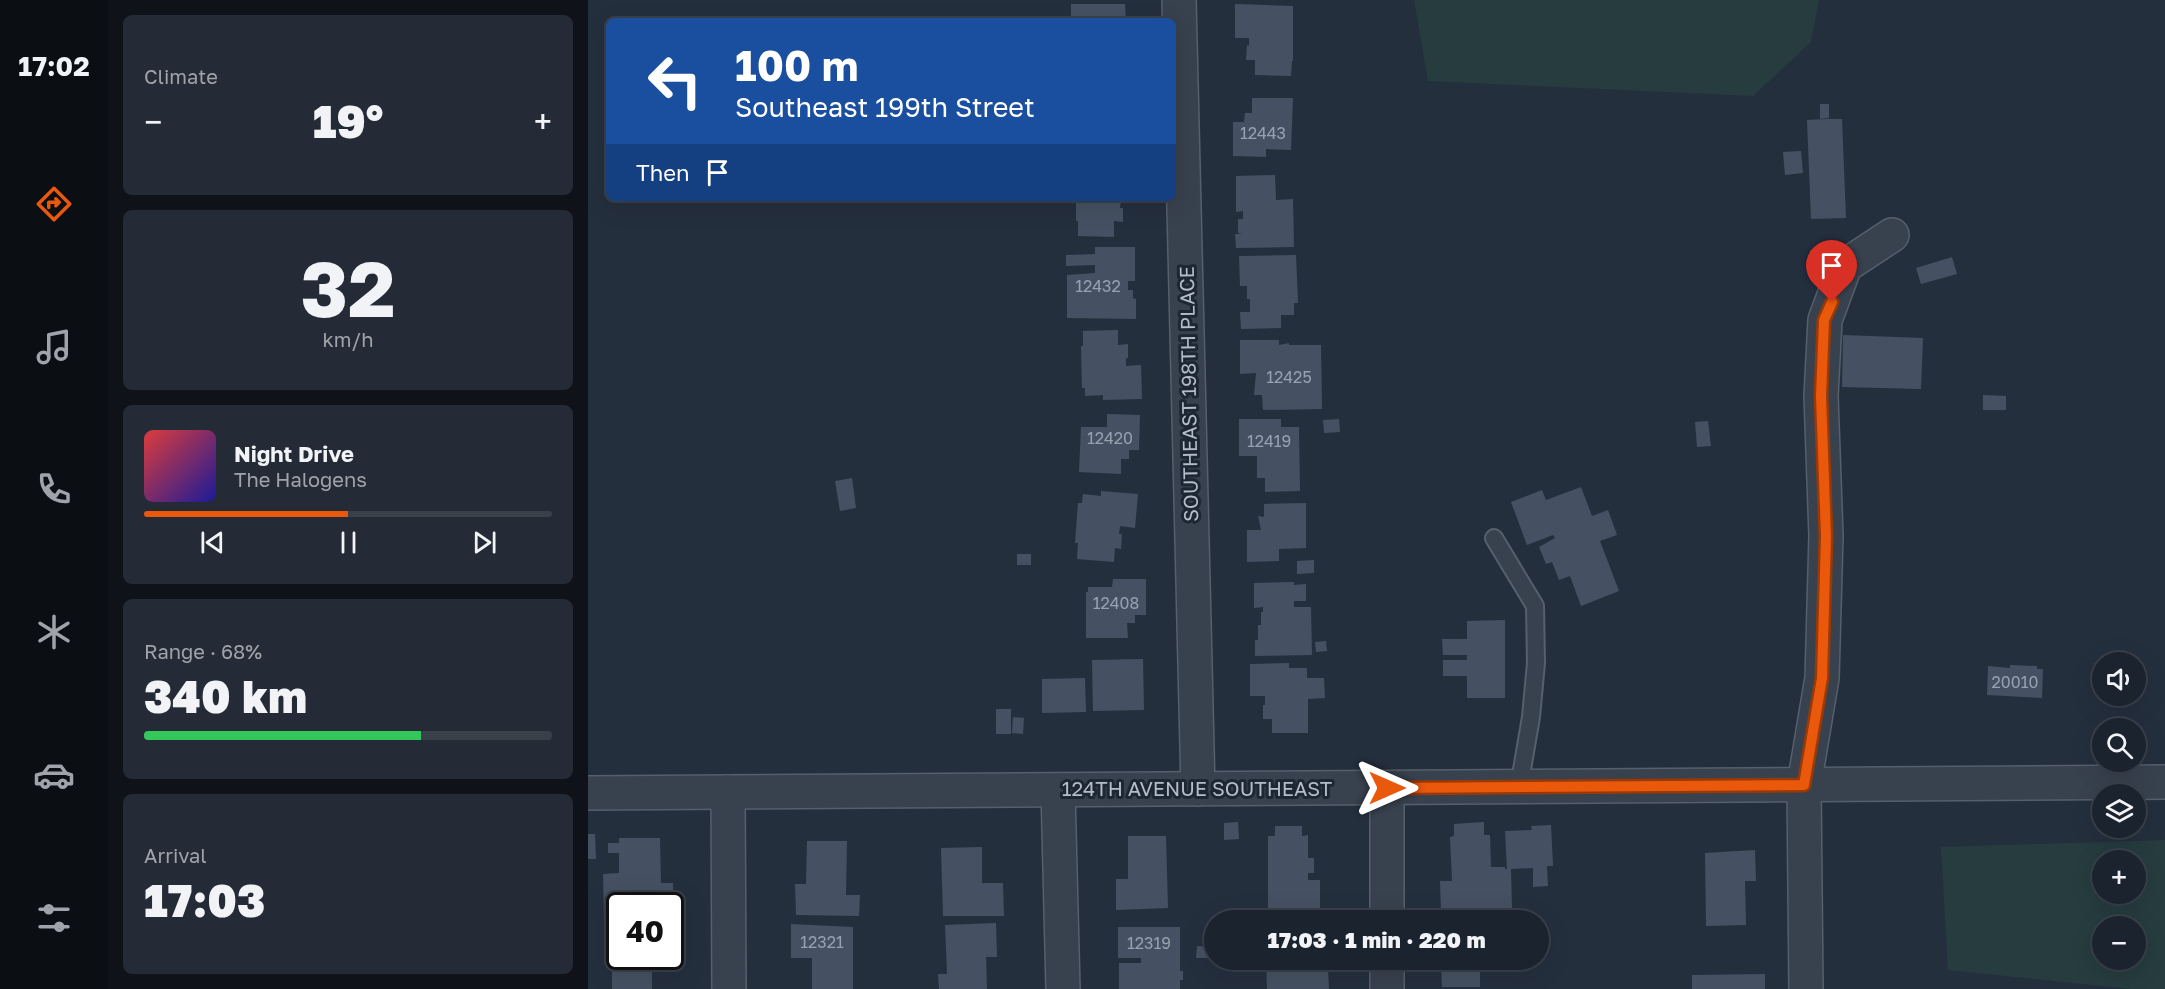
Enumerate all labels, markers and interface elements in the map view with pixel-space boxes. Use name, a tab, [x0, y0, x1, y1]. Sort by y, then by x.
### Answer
text: 100 m	[735, 40, 858, 90]
icon: left	[636, 42, 714, 120]
text: 17:02	[18, 50, 90, 82]
text: Climate	[144, 64, 218, 88]
text: Southeast 199th Street	[735, 91, 1035, 123]
text: 19°	[313, 94, 383, 148]
text: −	[144, 102, 162, 141]
text: +	[534, 102, 552, 141]
house number: 12443	[1240, 123, 1286, 143]
icon: arrive	[701, 156, 734, 189]
text: Then	[636, 159, 689, 186]
icon: directions	[33, 183, 75, 225]
pin	[1806, 240, 1857, 302]
text: 32	[300, 241, 396, 334]
icon: arrive	[1815, 249, 1848, 282]
street label: SOUTHEAST 198TH PLACE	[1174, 266, 1202, 522]
house number: 12432	[1075, 276, 1121, 296]
icon: music	[33, 326, 75, 368]
text: km/h	[323, 327, 373, 351]
house number: 12425	[1266, 367, 1312, 387]
house number: 12420	[1087, 428, 1133, 448]
house number: 12419	[1247, 431, 1291, 451]
text: Night Drive	[234, 440, 354, 467]
text: The Halogens	[234, 467, 367, 491]
icon: phone	[33, 468, 75, 510]
icon: previous	[196, 526, 229, 559]
icon: pause	[332, 526, 365, 559]
icon: next	[468, 526, 501, 559]
house number: 12408	[1093, 593, 1139, 613]
icon: climate	[33, 611, 75, 653]
text: Range · 68%	[144, 639, 262, 663]
map controls	[2092, 652, 2146, 970]
button: sound	[2092, 652, 2146, 706]
text: 340 km	[144, 669, 307, 723]
house number: 20010	[1992, 672, 2038, 692]
button: search	[2092, 718, 2146, 772]
icon: car	[33, 754, 75, 796]
position arrow	[1355, 756, 1419, 820]
street label: 124TH AVENUE SOUTHEAST	[1062, 776, 1332, 800]
button: layers	[2092, 784, 2146, 838]
text: Arrival	[144, 843, 207, 867]
button: +	[2092, 850, 2146, 904]
text: 17:03	[144, 873, 265, 927]
speed limit sign: 40	[606, 892, 684, 970]
icon: filters	[33, 897, 75, 939]
button: −	[2092, 916, 2146, 970]
text: 17:03 · 1 min · 220 m	[1267, 926, 1486, 953]
house number: 12321	[800, 932, 844, 952]
house number: 12319	[1127, 933, 1171, 953]

